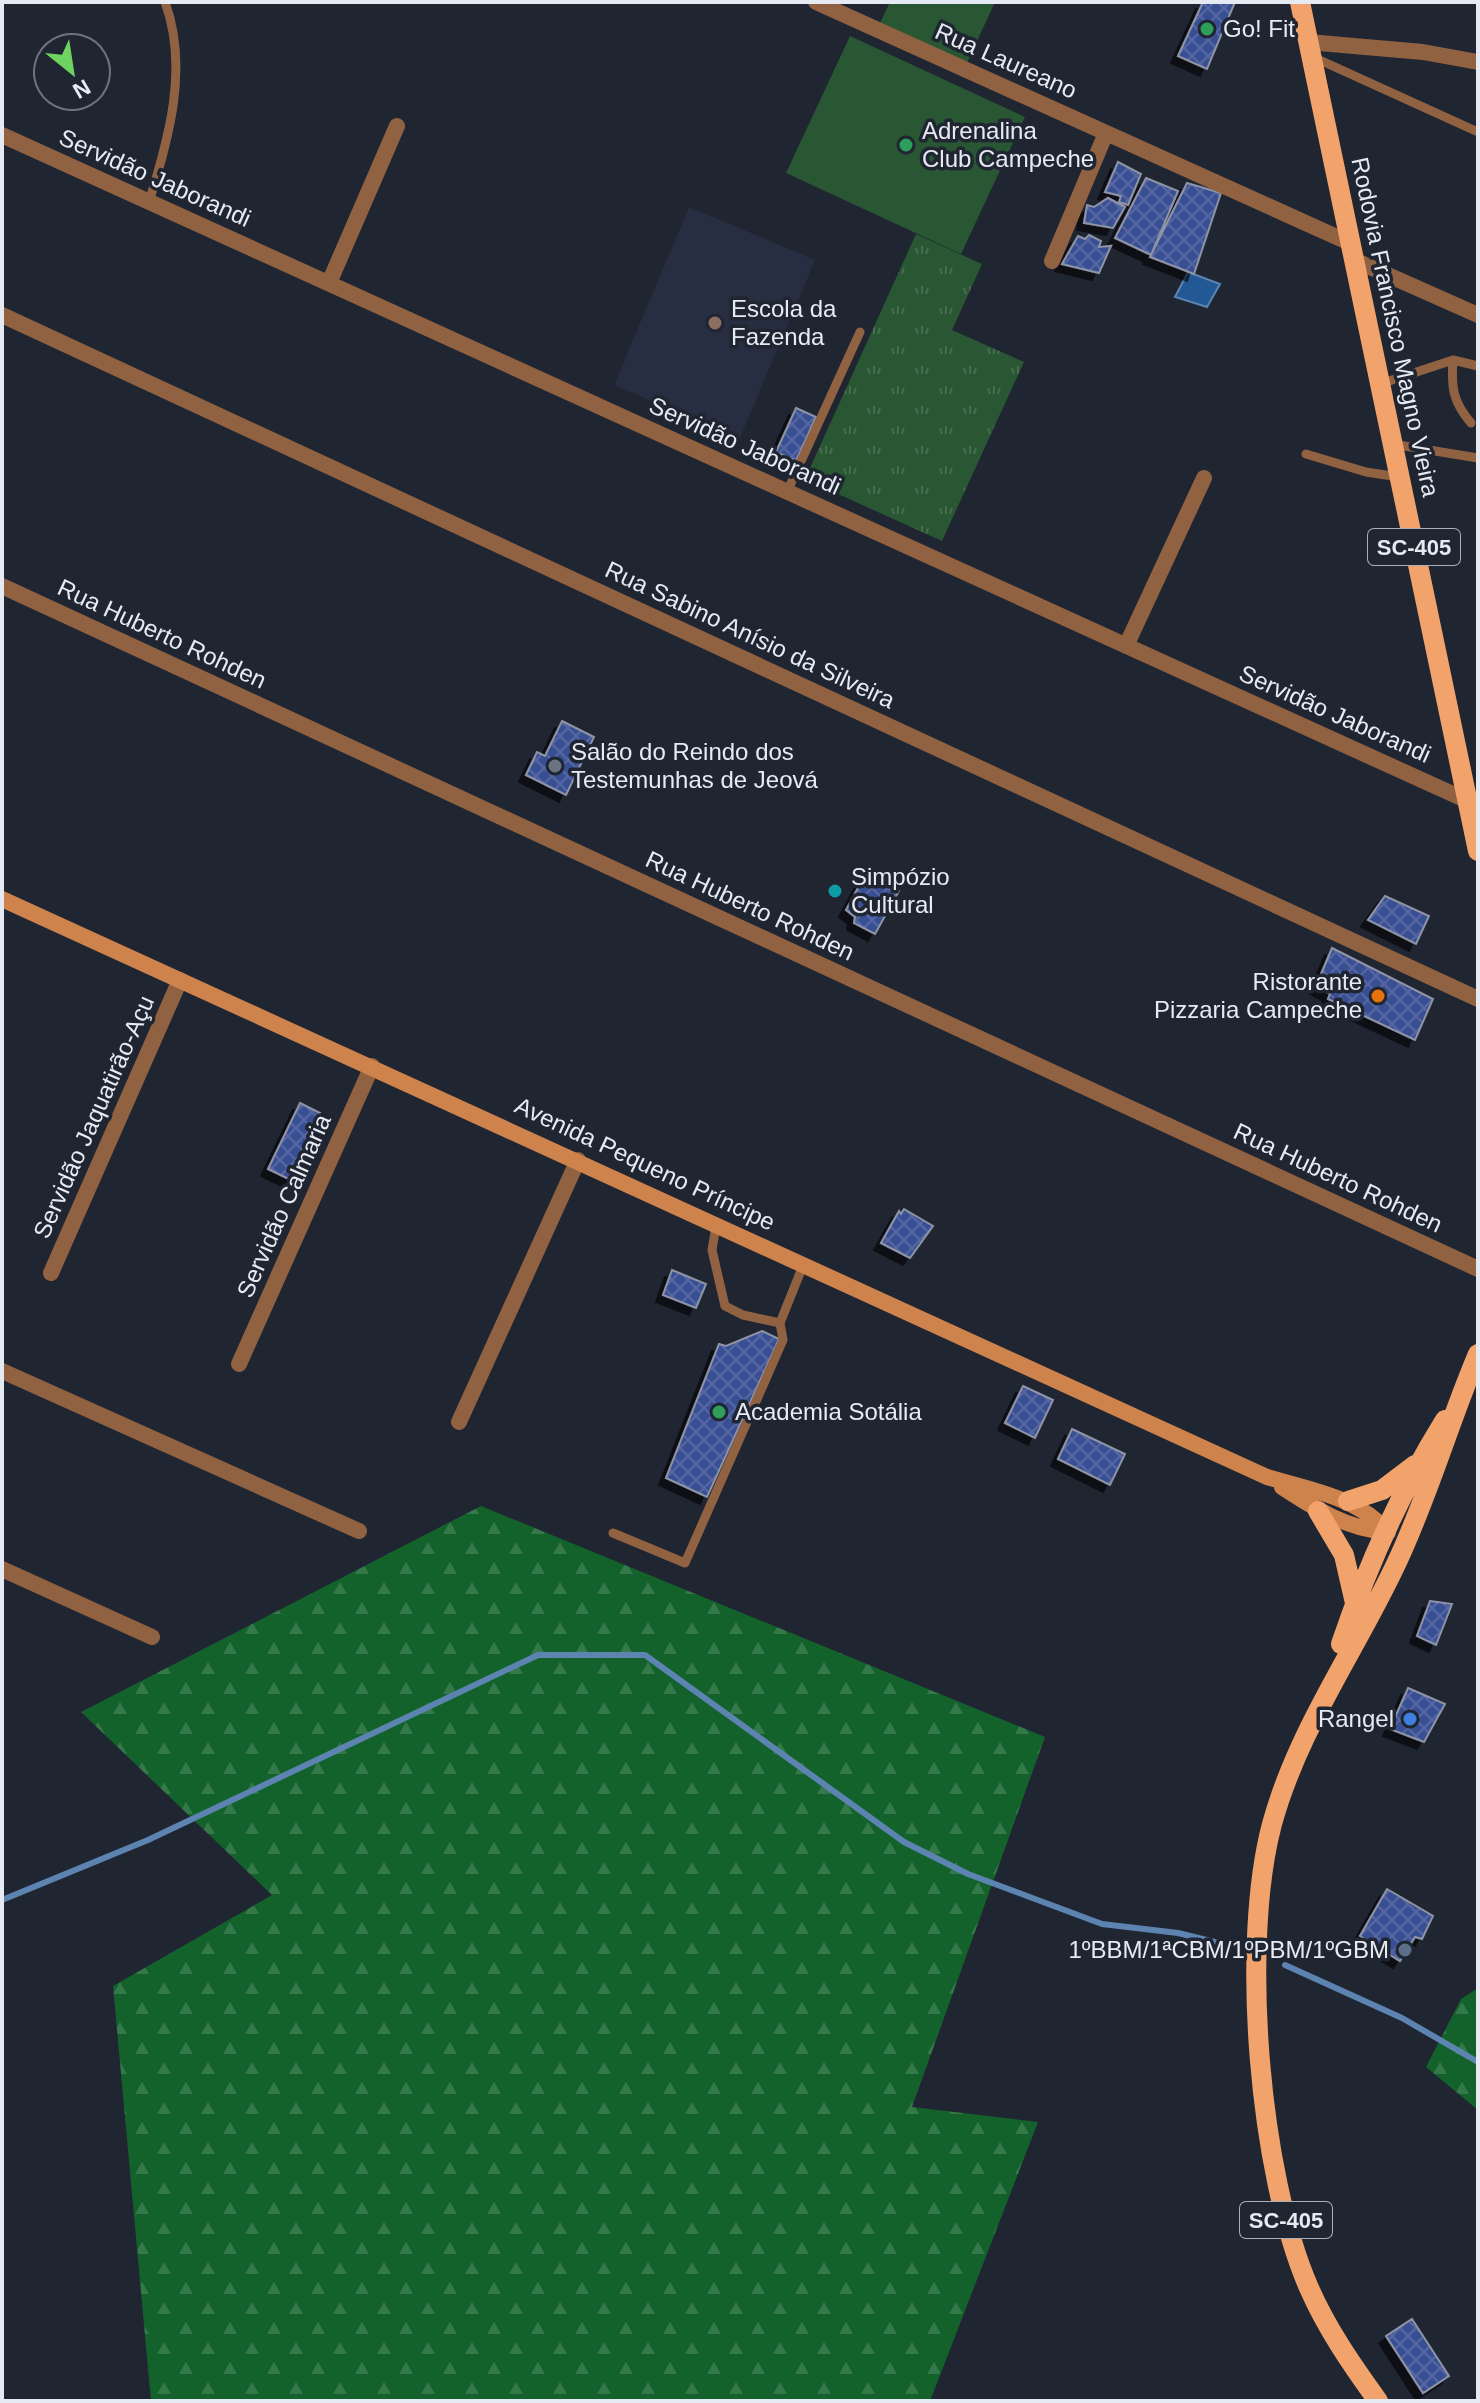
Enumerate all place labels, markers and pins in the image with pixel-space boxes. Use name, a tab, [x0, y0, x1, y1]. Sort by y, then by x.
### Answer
place label: Go! Fit	[1223, 15, 1295, 42]
marker: Go! Fit	[1198, 20, 1216, 38]
place label: Adrenalina Club Campeche	[922, 117, 1094, 172]
marker: Adrenalina Club Campeche	[897, 136, 915, 154]
place label: Escola da Fazenda	[731, 295, 837, 350]
marker: Escola da Fazenda	[706, 314, 724, 332]
place label: Salão do Reindo dos Testemunhas de Jeová	[571, 738, 818, 793]
marker: Salão do Reindo dos Testemunhas de Jeová	[546, 757, 564, 775]
place label: Simpózio Cultural	[851, 863, 950, 918]
marker: Simpózio Cultural	[826, 882, 844, 900]
place label: Ristorante Pizzaria Campeche	[1154, 968, 1362, 1023]
marker: Ristorante Pizzaria Campeche	[1369, 987, 1387, 1005]
place label: Academia Sotália	[735, 1398, 922, 1425]
marker: Academia Sotália	[710, 1403, 728, 1421]
place label: Rangel	[1318, 1705, 1394, 1732]
marker: Rangel	[1401, 1710, 1419, 1728]
place label: 1ºBBM/1ªCBM/1ºPBM/1ºGBM	[1068, 1936, 1389, 1963]
marker: 1ºBBM/1ªCBM/1ºPBM/1ºGBM	[1396, 1941, 1414, 1959]

